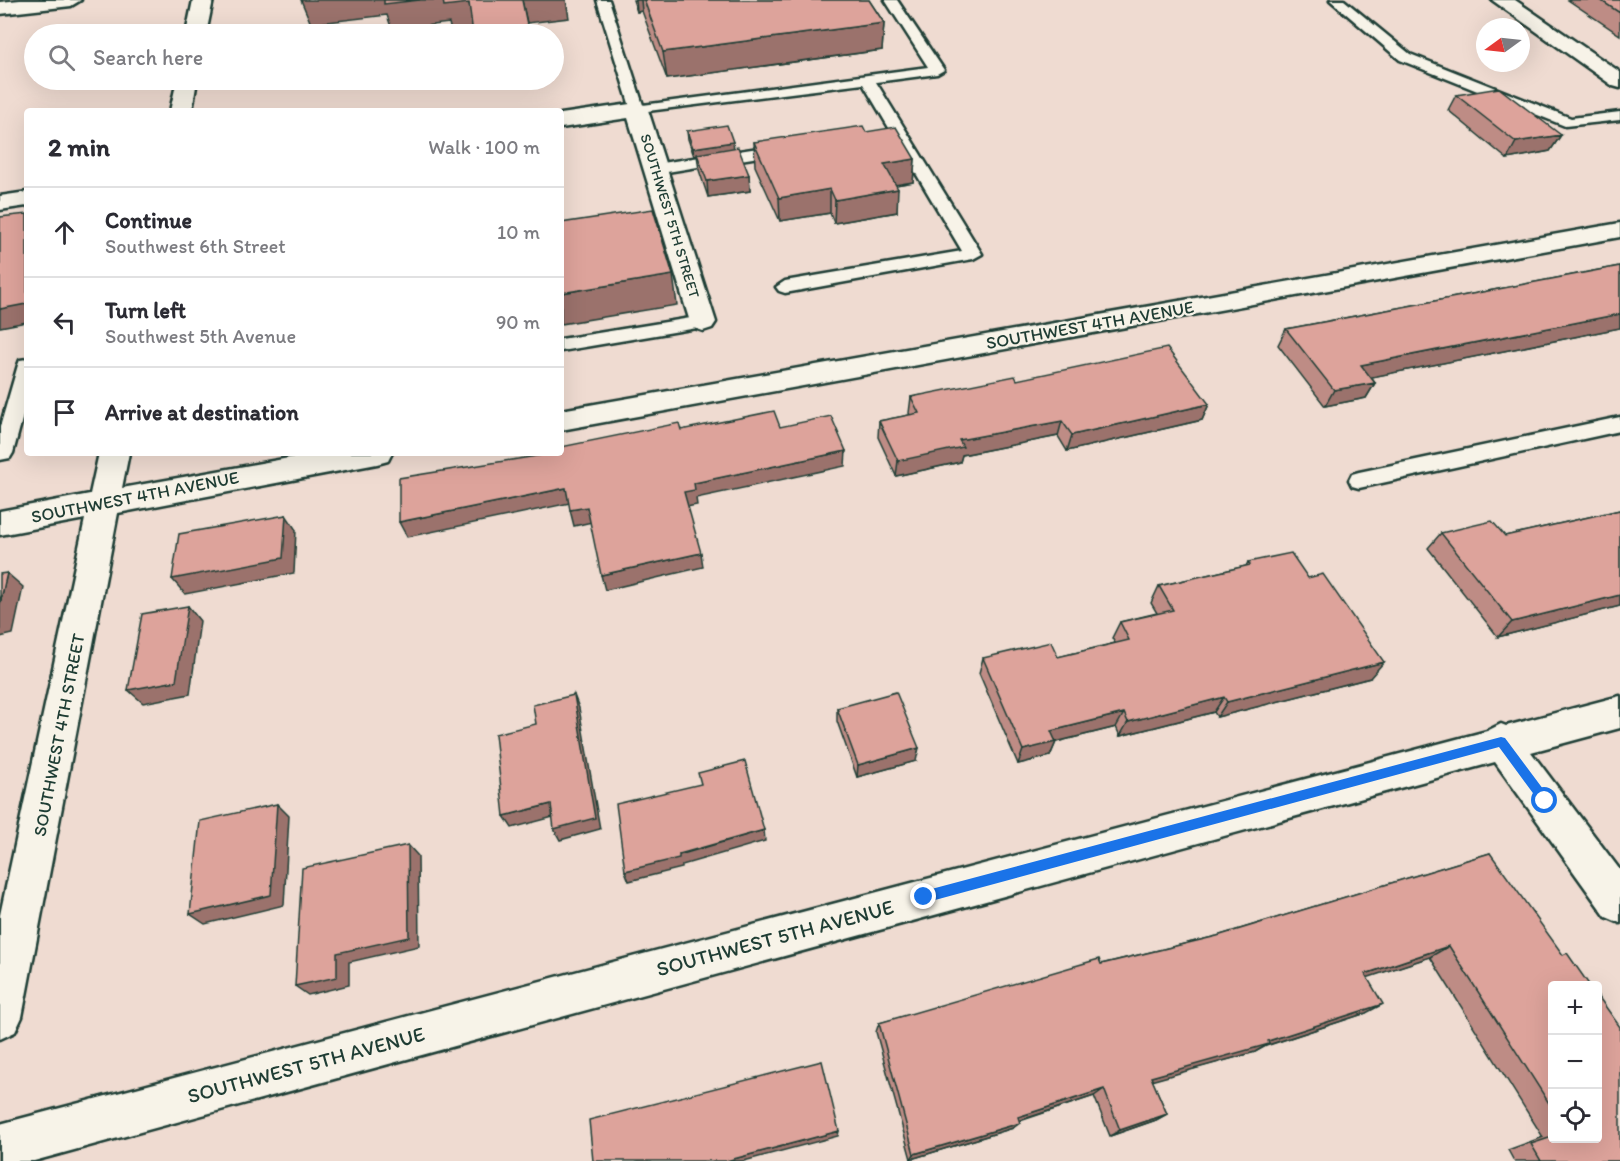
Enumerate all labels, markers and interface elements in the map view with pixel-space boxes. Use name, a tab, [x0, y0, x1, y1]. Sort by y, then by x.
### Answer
north arrow	[1476, 18, 1530, 72]
search box	[24, 24, 564, 90]
icon: search	[45, 41, 78, 74]
text: Search here	[93, 44, 203, 71]
text: 2 min	[48, 131, 110, 163]
street label: SOUTHWEST 5TH STREET	[636, 132, 704, 301]
text: Walk · 100 m	[428, 135, 540, 159]
text: Continue	[105, 207, 192, 234]
icon: ahead	[48, 216, 81, 249]
text: 10 m	[497, 220, 540, 244]
text: Southwest 6th Street	[105, 234, 286, 258]
street label: SOUTHWEST 4TH AVENUE	[984, 296, 1196, 354]
text: Turn left	[105, 297, 186, 324]
icon: left	[48, 306, 81, 339]
text: 90 m	[496, 310, 540, 334]
text: Southwest 5th Avenue	[105, 324, 296, 348]
icon: arrive	[48, 396, 81, 429]
text: Arrive at destination	[105, 399, 299, 426]
street label: SOUTHWEST 4TH AVENUE	[29, 466, 241, 528]
street label: SOUTHWEST 4TH STREET	[29, 632, 89, 838]
route start	[1531, 787, 1557, 813]
route end	[910, 883, 936, 909]
street label: SOUTHWEST 5TH AVENUE	[654, 894, 896, 981]
map controls	[1548, 981, 1602, 1143]
button: +	[1548, 981, 1602, 1035]
street label: SOUTHWEST 5TH AVENUE	[185, 1021, 427, 1108]
button: −	[1548, 1035, 1602, 1089]
button: locate	[1548, 1089, 1602, 1143]

